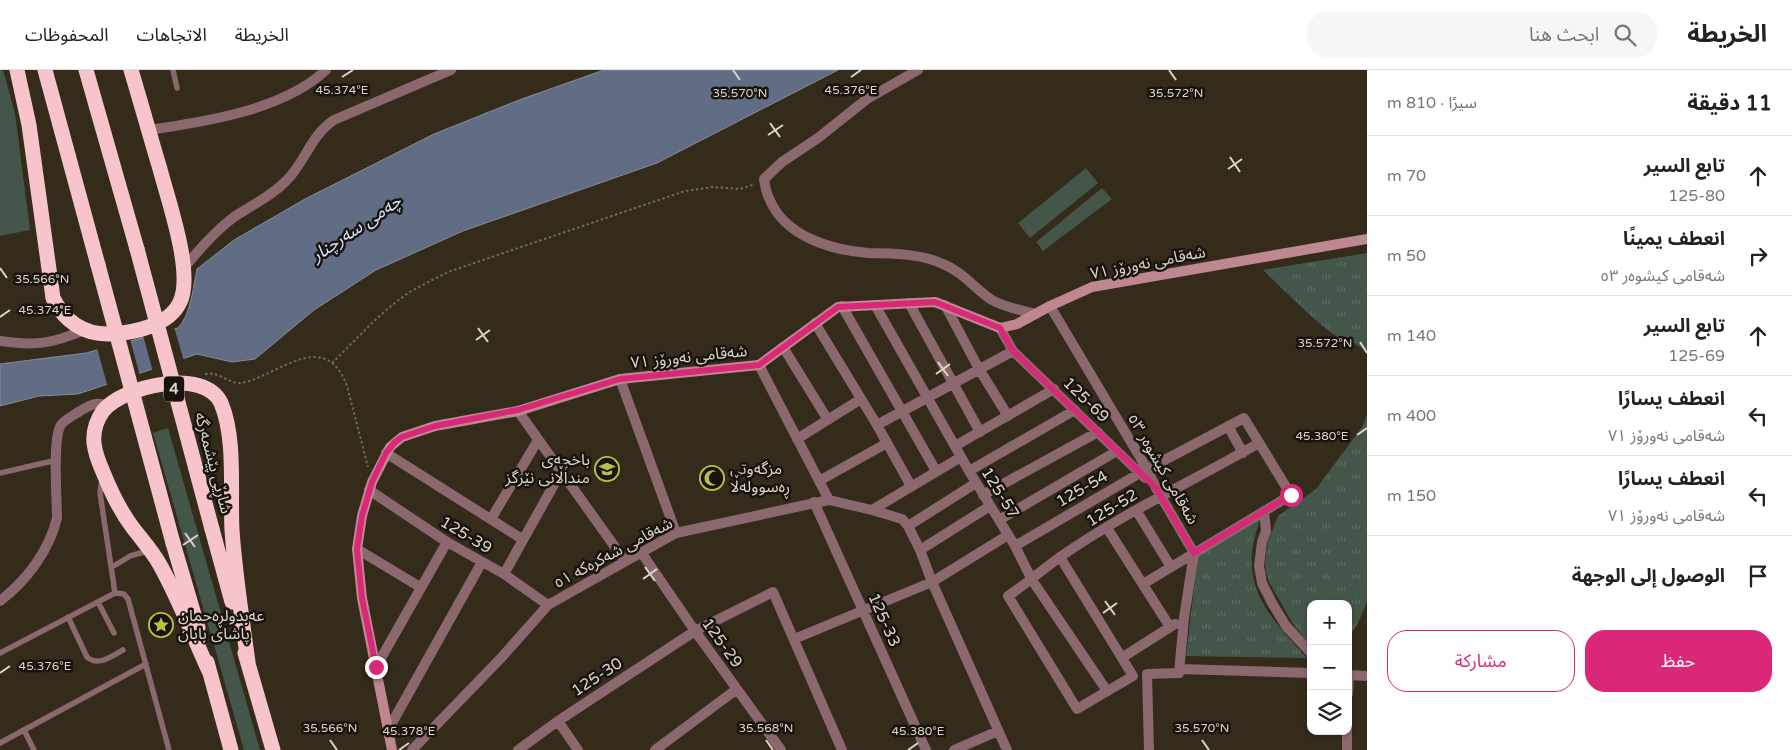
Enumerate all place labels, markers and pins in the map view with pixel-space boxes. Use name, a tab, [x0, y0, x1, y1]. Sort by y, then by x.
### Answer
place label: باخچەی منداڵانی نێرگز	[504, 450, 590, 488]
school or university icon: باخچەی منداڵانی نێرگز	[594, 456, 620, 482]
place label: مزگەوتی ڕەسوولەڵا	[730, 459, 790, 500]
mosque icon: مزگەوتی ڕەسوولەڵا	[699, 465, 725, 491]
place label: عەبدولڕەحمان پاشای بابان	[178, 606, 264, 644]
place icon: عەبدولڕەحمان پاشای بابان	[148, 612, 174, 638]

